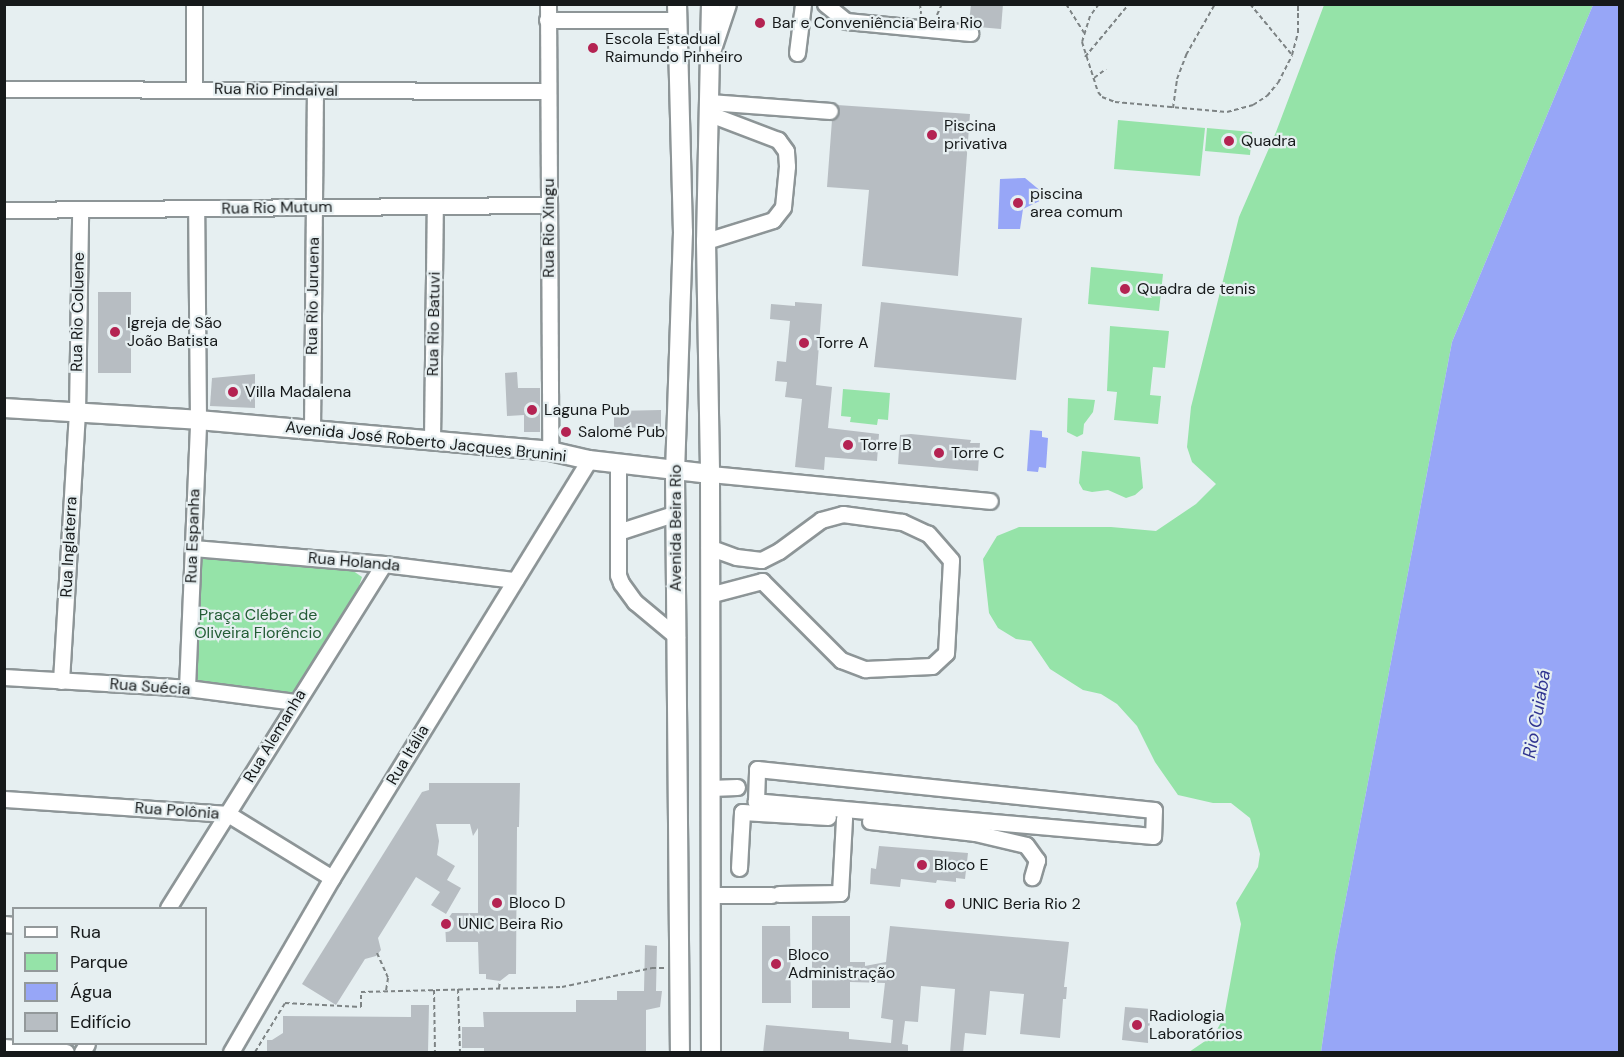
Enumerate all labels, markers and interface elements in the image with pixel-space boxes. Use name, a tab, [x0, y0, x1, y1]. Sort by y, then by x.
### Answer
place label: Bar e Conveniência Beira Rio	[772, 13, 983, 33]
marker: Bar e Conveniência Beira Rio	[753, 16, 767, 30]
place label: Escola Estadual Raimundo Pinheiro	[605, 29, 743, 67]
marker: Escola Estadual Raimundo Pinheiro	[586, 41, 600, 55]
street label: Rua Rio Pindaival	[214, 79, 338, 101]
place label: Piscina privativa	[944, 116, 1007, 154]
marker: Piscina privativa	[925, 128, 939, 142]
place label: Quadra	[1241, 131, 1296, 151]
marker: Quadra	[1222, 134, 1236, 148]
street label: Rua Rio Xingu	[539, 178, 559, 278]
place label: piscina area comum	[1030, 184, 1123, 222]
marker: piscina area comum	[1011, 196, 1025, 210]
street label: Rua Rio Mutum	[221, 197, 333, 219]
street label: Rua Rio Juruena	[302, 237, 324, 355]
street label: Rua Rio Coluene	[67, 252, 89, 372]
street label: Rua Rio Batuvi	[423, 272, 445, 376]
place label: Quadra de tenis	[1137, 279, 1256, 299]
marker: Quadra de tenis	[1118, 282, 1132, 296]
place label: Igreja de São João Batista	[127, 313, 222, 351]
marker: Igreja de São João Batista	[108, 325, 122, 339]
place label: Torre A	[816, 333, 869, 353]
marker: Torre A	[797, 336, 811, 350]
place label: Villa Madalena	[245, 382, 351, 402]
marker: Villa Madalena	[226, 385, 240, 399]
place label: Laguna Pub	[544, 400, 630, 420]
marker: Laguna Pub	[525, 403, 539, 417]
street label: Avenida José Roberto Jacques Brunini	[285, 418, 567, 466]
place label: Salomé Pub	[578, 422, 665, 442]
marker: Salomé Pub	[559, 425, 573, 439]
place label: Torre B	[860, 435, 912, 455]
marker: Torre B	[841, 438, 855, 452]
place label: Torre C	[951, 443, 1004, 463]
marker: Torre C	[932, 446, 946, 460]
street label: Avenida Beira Rio	[666, 464, 686, 592]
street label: Rua Espanha	[182, 488, 204, 584]
street label: Rua Inglaterra	[57, 496, 81, 598]
street label: Rua Holanda	[307, 548, 401, 576]
park label: Praça Cléber de Oliveira Florêncio	[194, 605, 322, 643]
water label: Rio Cuiabá	[1519, 668, 1555, 760]
street label: Rua Suécia	[109, 675, 191, 699]
street label: Rua Alemanha	[240, 686, 310, 786]
street label: Rua Itália	[383, 722, 433, 788]
street label: Rua Polônia	[134, 798, 220, 824]
place label: Bloco E	[934, 855, 989, 875]
marker: Bloco E	[915, 858, 929, 872]
place label: Bloco D	[509, 893, 566, 913]
place label: UNIC Beria Rio 2	[962, 894, 1081, 914]
marker: Bloco D	[490, 896, 504, 910]
marker: UNIC Beria Rio 2	[943, 897, 957, 911]
legend	[12, 907, 207, 1045]
place label: UNIC Beira Rio	[458, 914, 563, 934]
marker: UNIC Beira Rio	[439, 917, 453, 931]
text: Rua	[70, 920, 101, 944]
place label: Bloco Administração	[788, 945, 895, 983]
text: Parque	[70, 950, 128, 974]
marker: Bloco Administração	[769, 957, 783, 971]
text: Água	[70, 980, 112, 1004]
place label: Radiologia Laboratórios	[1149, 1006, 1243, 1044]
text: Edifício	[70, 1010, 131, 1034]
marker: Radiologia Laboratórios	[1130, 1018, 1144, 1032]

